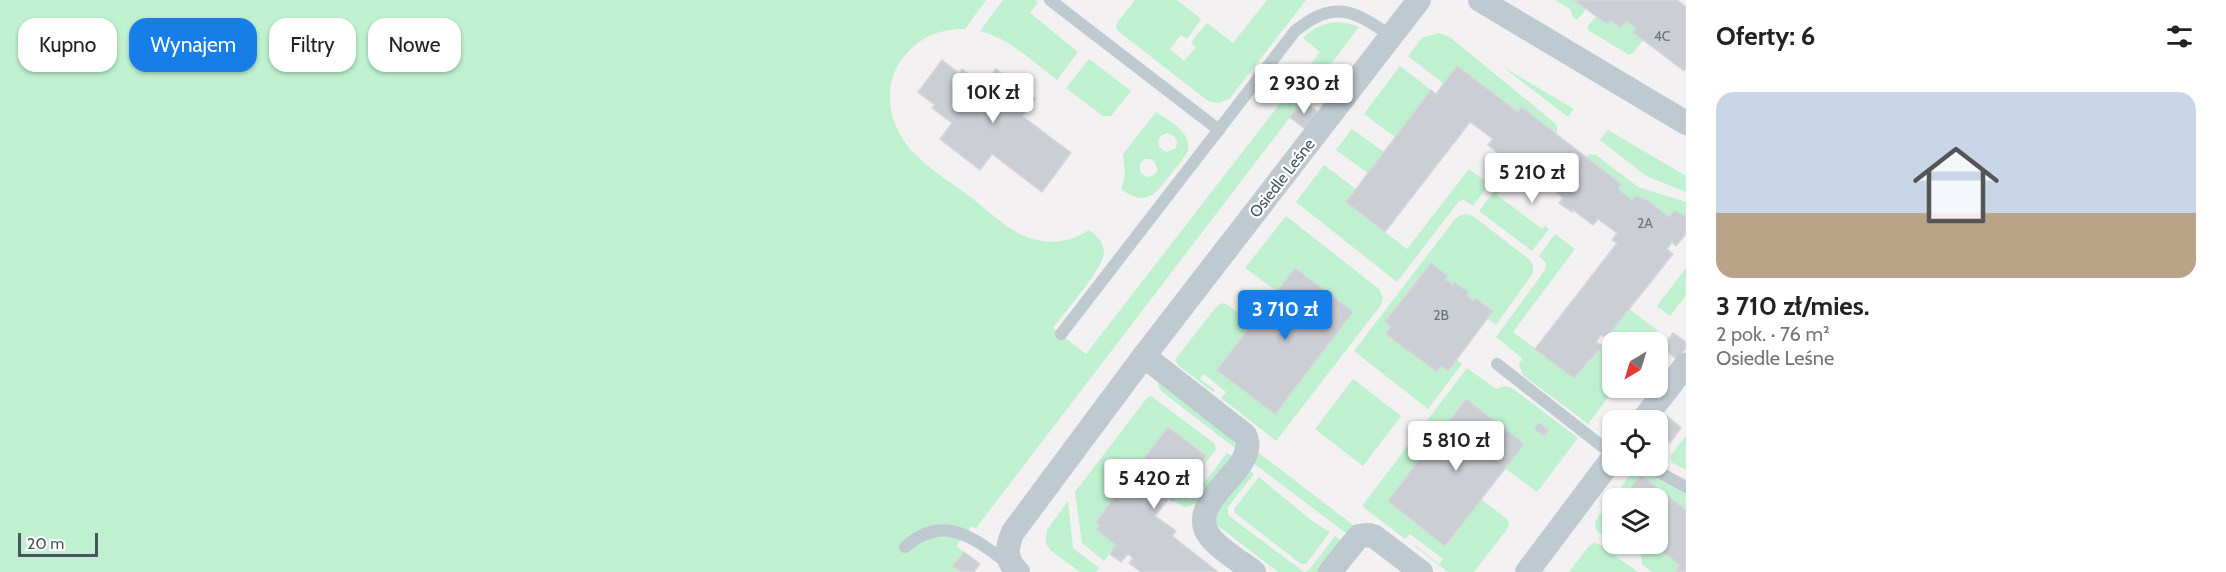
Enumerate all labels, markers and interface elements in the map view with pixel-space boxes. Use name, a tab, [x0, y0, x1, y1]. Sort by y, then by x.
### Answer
chip: Kupno	[18, 18, 117, 72]
chip: Wynajem	[129, 18, 257, 72]
chip: Filtry	[269, 18, 356, 72]
chip: Nowe	[368, 18, 461, 72]
text: Oferty: 6	[1716, 20, 1815, 52]
icon: filters	[2163, 20, 2196, 53]
house number: 4C	[1654, 27, 1671, 45]
pin: 2 930 zł	[1242, 64, 1366, 115]
text: 2 930 zł	[1269, 71, 1339, 95]
pin: 10K zł	[944, 73, 1042, 124]
text: 10K zł	[966, 80, 1020, 104]
icon: home	[1902, 131, 2010, 239]
street label: Osiedle Leśne	[1245, 135, 1319, 221]
pin: 5 210 zł	[1470, 153, 1594, 204]
text: 5 210 zł	[1499, 160, 1565, 184]
house number: 2A	[1637, 214, 1653, 232]
pin: 3 710 zł	[1223, 290, 1347, 341]
text: 3 710 zł/mies.	[1716, 290, 1870, 322]
text: 3 710 zł	[1252, 297, 1318, 321]
house number: 2B	[1433, 306, 1449, 324]
text: 2 pok. · 76 m²	[1716, 322, 1830, 346]
north arrow	[1602, 332, 1668, 398]
map controls	[1602, 332, 1668, 554]
text: Osiedle Leśne	[1716, 346, 1834, 370]
button: locate	[1602, 410, 1668, 476]
pin: 5 810 zł	[1394, 421, 1518, 472]
text: 5 810 zł	[1422, 428, 1490, 452]
pin: 5 420 zł	[1092, 459, 1216, 510]
text: 5 420 zł	[1118, 466, 1190, 490]
button: layers	[1602, 488, 1668, 554]
scale bar	[18, 530, 98, 558]
text: 20 m	[27, 534, 64, 553]

